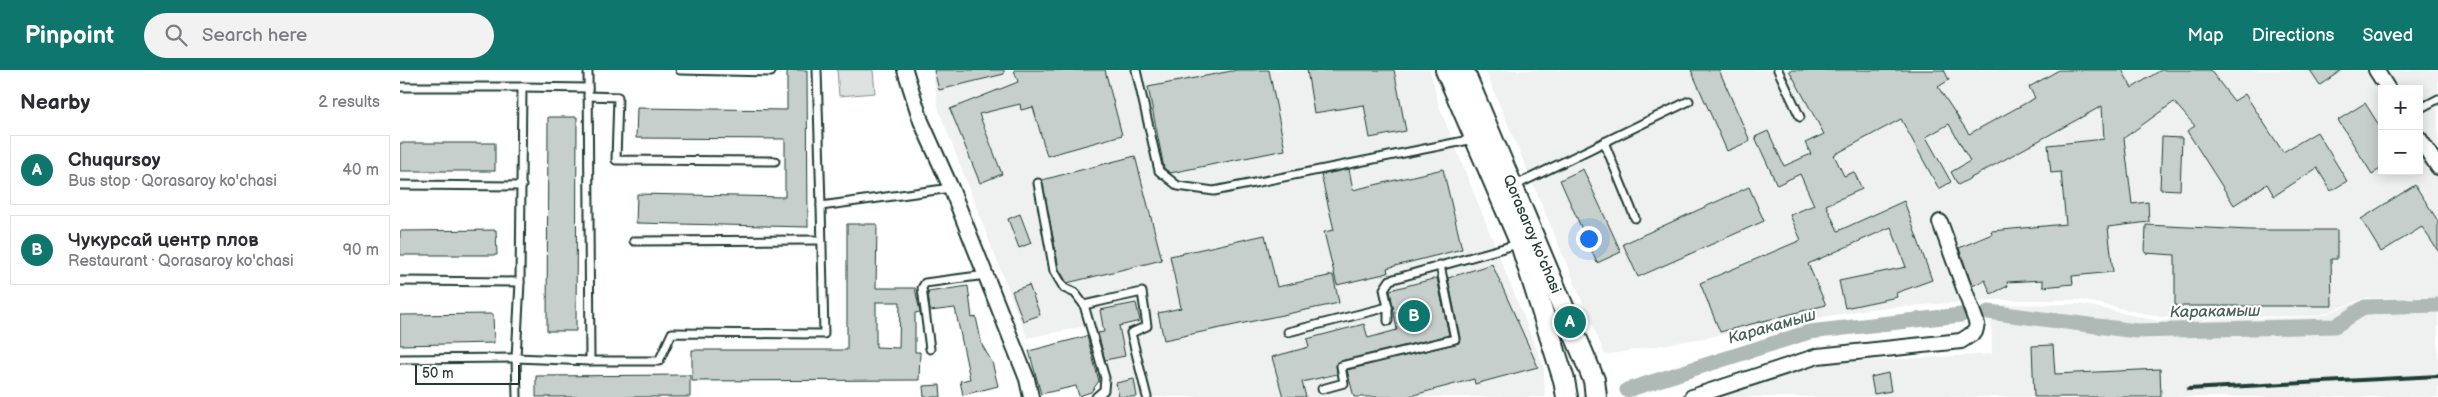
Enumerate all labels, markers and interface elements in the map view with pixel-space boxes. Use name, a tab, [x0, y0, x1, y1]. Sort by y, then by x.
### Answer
search box	[144, 13, 494, 58]
text: Pinpoint	[25, 21, 114, 50]
icon: search	[162, 21, 190, 49]
text: Search here	[202, 24, 307, 47]
text: Map	[2188, 25, 2224, 46]
text: Directions	[2252, 25, 2334, 46]
text: Saved	[2362, 25, 2413, 46]
map controls	[2378, 85, 2423, 175]
button: +	[2378, 85, 2423, 130]
text: Nearby	[20, 90, 90, 115]
text: 2 results	[318, 93, 380, 112]
button: −	[2378, 130, 2423, 175]
text: Chuqursoy	[68, 149, 160, 172]
text: A	[32, 161, 42, 180]
text: 40 m	[342, 161, 379, 180]
text: Bus stop · Qorasaroy ko'chasi	[68, 172, 277, 191]
street label: Qorasaroy ko'chasi	[1499, 172, 1566, 296]
your location	[1576, 226, 1602, 252]
text: Чукурсай центр плов	[68, 229, 259, 252]
text: B	[31, 241, 43, 260]
text: 90 m	[343, 241, 379, 260]
text: Restaurant · Qorasaroy ko'chasi	[68, 252, 294, 271]
pin: B	[1398, 297, 1430, 335]
water label: Каракамыш	[2170, 302, 2261, 322]
pin: A	[1554, 303, 1586, 341]
water label: Каракамыш	[1726, 305, 1819, 349]
scale bar	[415, 362, 520, 385]
text: 50 m	[422, 365, 454, 382]

